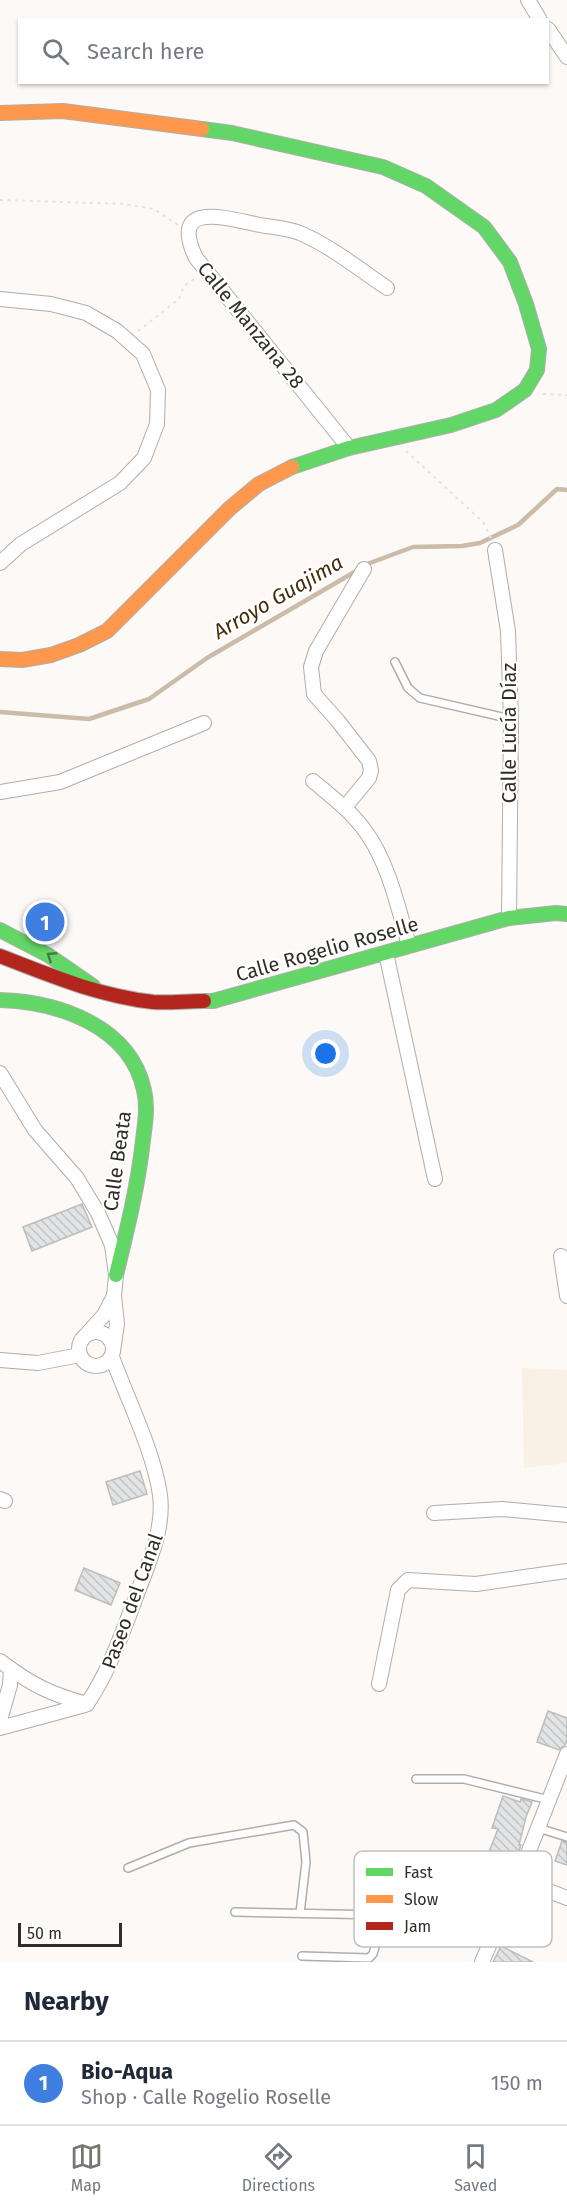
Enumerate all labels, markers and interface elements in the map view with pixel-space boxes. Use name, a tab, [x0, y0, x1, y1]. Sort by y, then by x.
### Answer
search box	[18, 18, 549, 84]
icon: search	[39, 35, 72, 68]
text: Search here	[87, 38, 205, 65]
street label: Calle Manzana 28	[193, 257, 309, 393]
water label: Arroyo Guajima	[208, 549, 348, 645]
street label: Calle Lucía Díaz	[497, 663, 521, 803]
pin: 1	[26, 900, 64, 944]
street label: Calle Rogelio Roselle	[233, 911, 421, 987]
one-way arrow	[47, 952, 58, 963]
your location	[311, 1039, 340, 1068]
street label: Calle Beata	[98, 1109, 136, 1213]
street label: Paseo del Canal	[96, 1530, 168, 1672]
legend	[354, 1851, 552, 1947]
text: Fast	[404, 1863, 433, 1882]
text: Slow	[404, 1890, 439, 1909]
text: Jam	[404, 1917, 431, 1936]
scale bar	[18, 1920, 122, 1948]
text: 50 m	[27, 1924, 62, 1943]
text: Nearby	[24, 1986, 109, 2017]
text: Bio-Aqua	[81, 2058, 173, 2085]
text: 1	[39, 2071, 48, 2095]
text: 150 m	[491, 2071, 543, 2095]
text: Shop · Calle Rogelio Roselle	[81, 2085, 331, 2109]
tab: Map	[70, 2140, 103, 2195]
tab: Directions	[242, 2140, 315, 2195]
tab: Saved	[454, 2140, 497, 2195]

